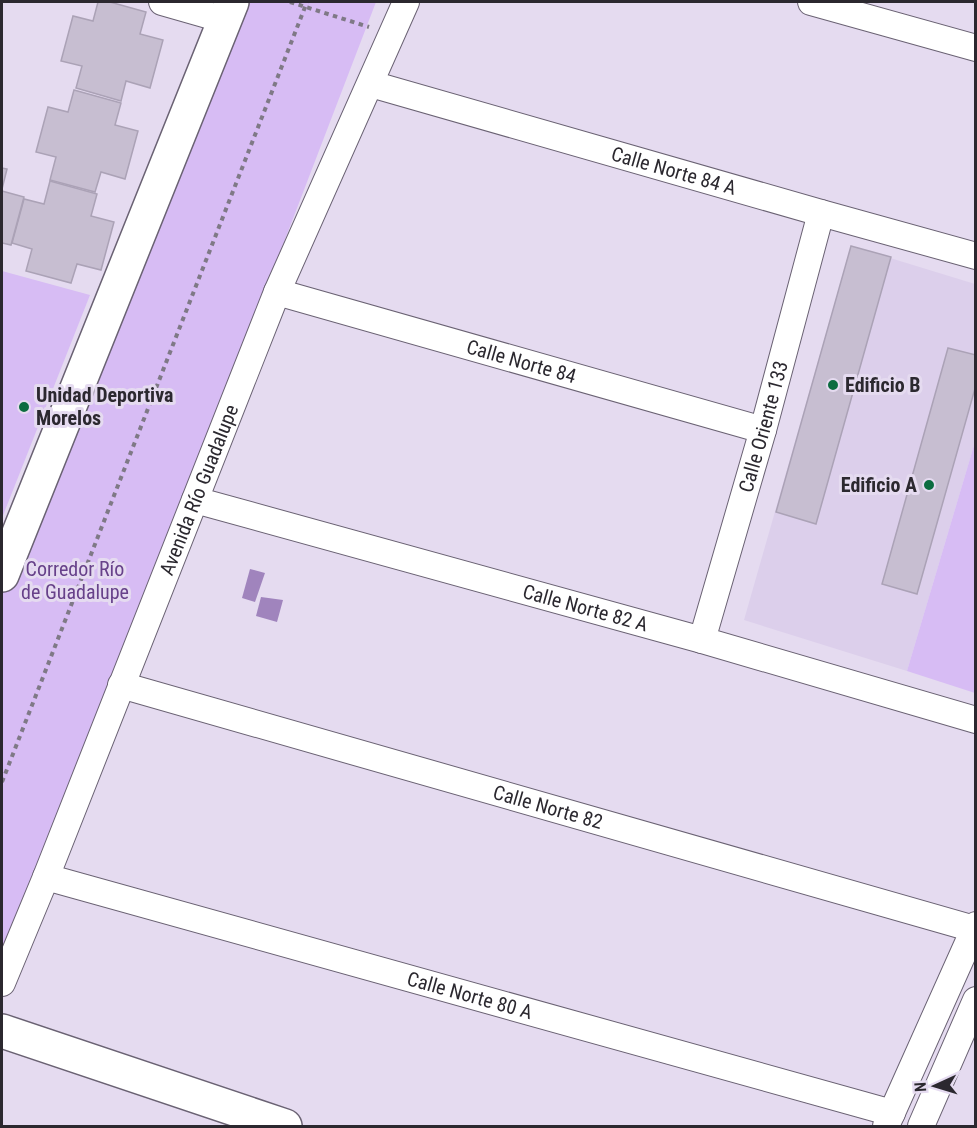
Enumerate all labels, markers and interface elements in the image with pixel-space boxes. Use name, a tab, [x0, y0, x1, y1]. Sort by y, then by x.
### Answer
street label: Calle Norte 84 A	[609, 142, 740, 200]
street label: Calle Norte 84	[464, 334, 579, 388]
street label: Calle Oriente 133	[734, 358, 793, 495]
place label: Edificio B	[845, 373, 921, 397]
marker: Edificio B	[826, 378, 840, 392]
place label: Unidad Deportiva Morelos	[36, 383, 173, 430]
marker: Unidad Deportiva Morelos	[17, 400, 31, 414]
street label: Avenida Río Guadalupe	[154, 401, 243, 579]
place label: Edificio A	[841, 473, 917, 497]
marker: Edificio A	[922, 478, 936, 492]
park label: Corredor Río de Guadalupe	[21, 557, 129, 604]
street label: Calle Norte 82 A	[520, 579, 651, 637]
street label: Calle Norte 82	[490, 780, 606, 834]
street label: Calle Norte 80 A	[405, 966, 536, 1024]
north arrow	[905, 1056, 965, 1116]
text: N	[911, 1081, 930, 1093]

